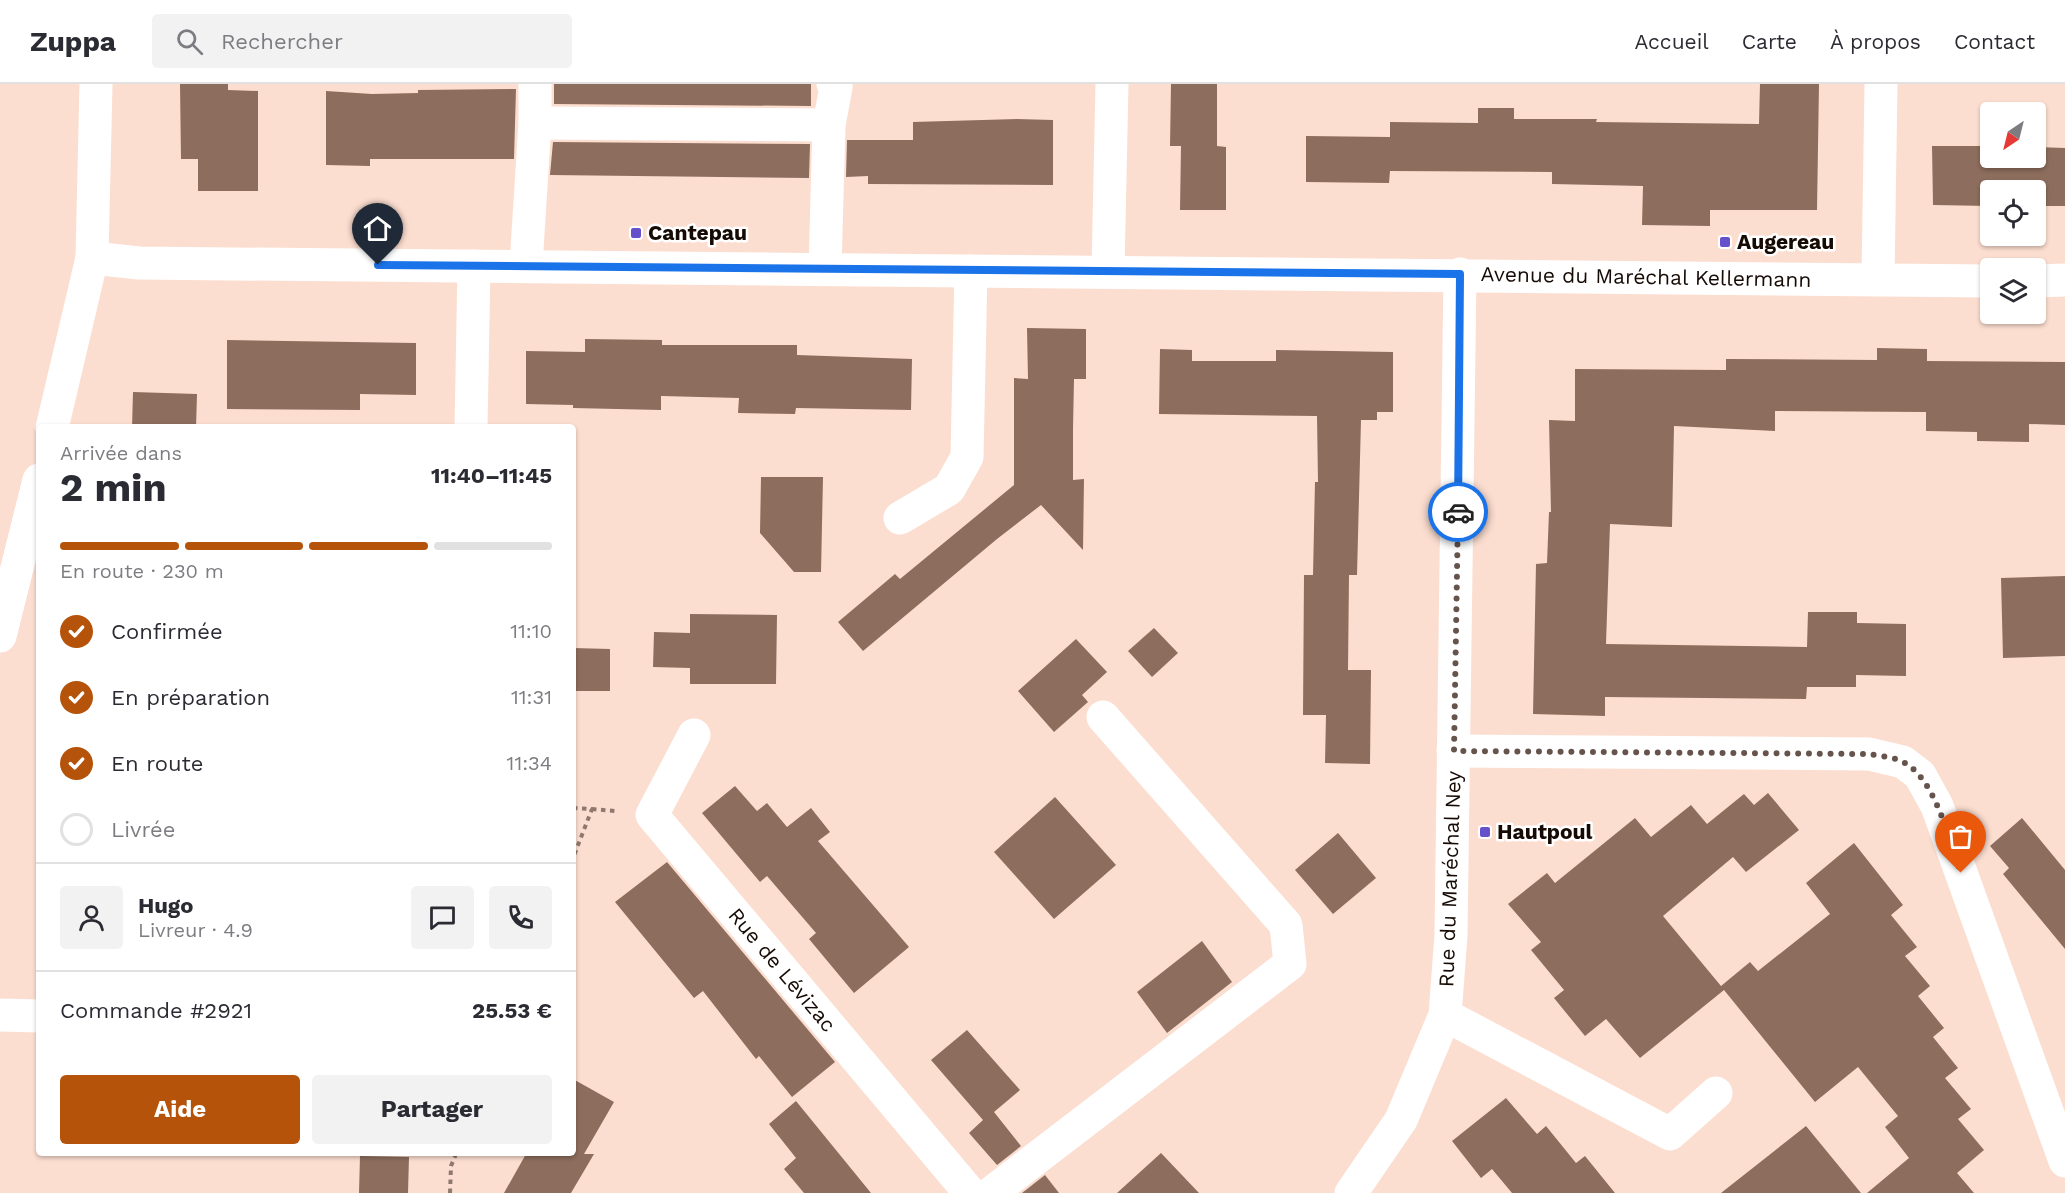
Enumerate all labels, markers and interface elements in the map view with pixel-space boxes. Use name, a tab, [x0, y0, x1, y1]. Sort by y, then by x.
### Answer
search box	[152, 14, 572, 68]
text: Zuppa	[30, 25, 116, 58]
icon: search	[173, 25, 206, 58]
text: Rechercher	[221, 29, 343, 54]
text: Accueil	[1634, 29, 1709, 54]
text: Carte	[1742, 29, 1797, 54]
text: À propos	[1830, 29, 1921, 54]
text: Contact	[1954, 29, 2035, 54]
north arrow	[1980, 102, 2046, 168]
map controls	[1980, 102, 2046, 324]
button: locate	[1980, 180, 2046, 246]
pin	[352, 203, 403, 265]
icon: home	[361, 212, 394, 245]
place label: Cantepau	[648, 220, 747, 245]
marker: Cantepau	[629, 226, 643, 240]
place label: Augereau	[1737, 229, 1834, 254]
marker: Augereau	[1718, 235, 1732, 249]
button: layers	[1980, 258, 2046, 324]
street label: Avenue du Maréchal Kellermann	[1480, 261, 1812, 292]
text: Arrivée dans	[60, 441, 182, 465]
text: 11:40–11:45	[431, 463, 552, 488]
text: 2 min	[60, 465, 167, 510]
courier	[1428, 482, 1488, 542]
icon: car	[1442, 496, 1475, 529]
text: En route · 230 m	[60, 559, 224, 583]
icon: check	[60, 615, 93, 648]
text: Confirmée	[111, 619, 223, 644]
text: 11:10	[510, 619, 552, 643]
icon: check	[60, 681, 93, 714]
text: En préparation	[111, 685, 270, 710]
text: 11:31	[511, 685, 552, 709]
icon: check	[60, 747, 93, 780]
text: En route	[111, 751, 203, 776]
text: 11:34	[507, 751, 552, 775]
street label: Rue du Maréchal Ney	[1433, 770, 1466, 988]
pin	[1935, 811, 1986, 873]
text: Livrée	[111, 817, 175, 842]
place label: Hautpoul	[1497, 819, 1593, 844]
icon: bag	[1944, 820, 1977, 853]
marker: Hautpoul	[1478, 825, 1492, 839]
button: person	[60, 886, 123, 949]
button: chat	[411, 886, 474, 949]
button: phone	[489, 886, 552, 949]
text: Hugo	[138, 893, 193, 918]
street label: Rue de Lévizac	[723, 903, 841, 1037]
text: Livreur · 4.9	[138, 918, 253, 942]
text: Commande #2921	[60, 998, 252, 1023]
text: 25.53 €	[472, 998, 552, 1023]
button: Aide	[60, 1075, 300, 1144]
button: Partager	[312, 1075, 552, 1144]

